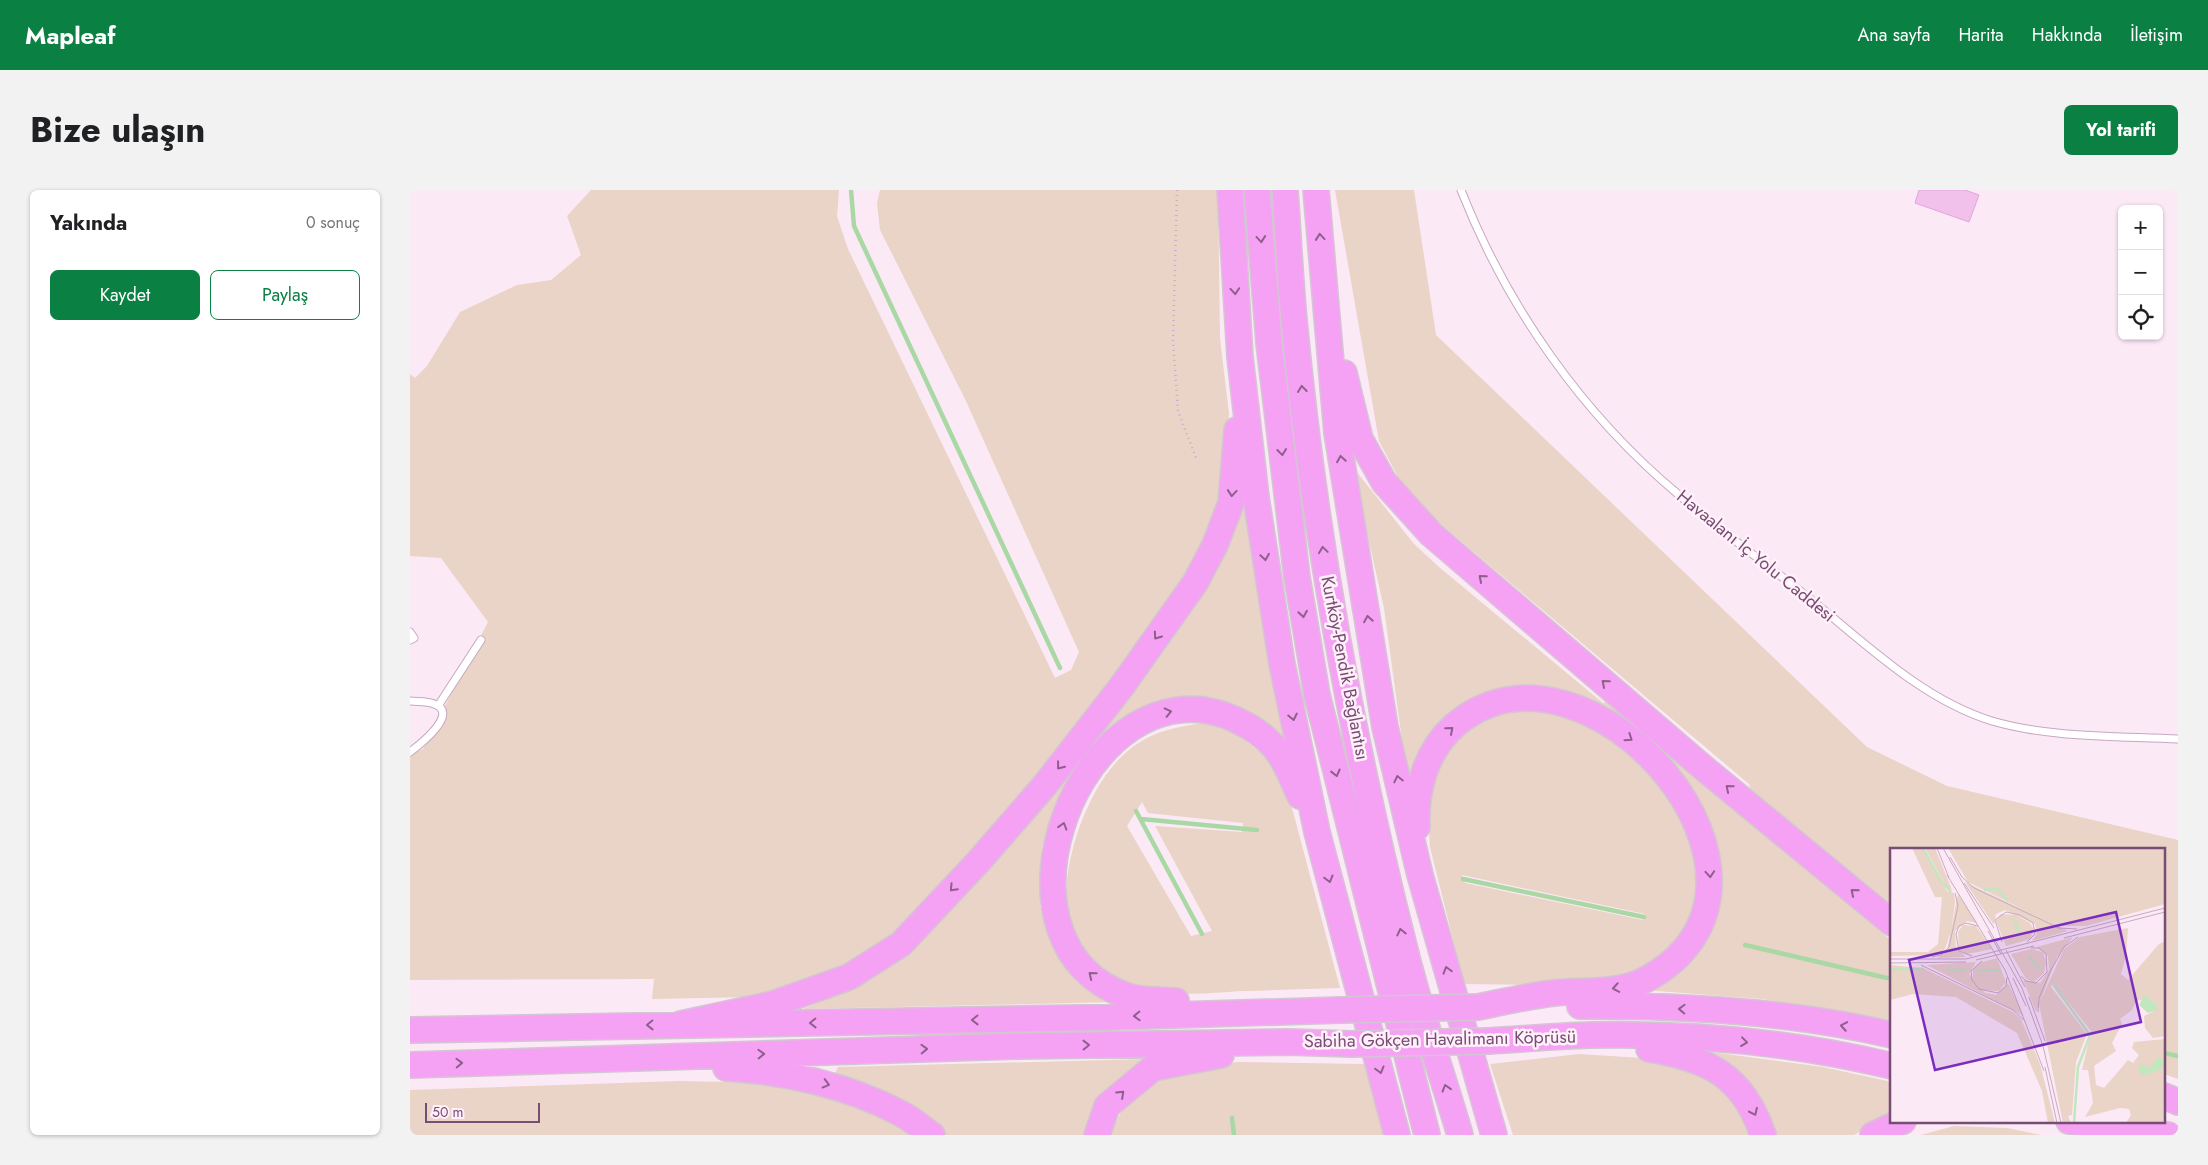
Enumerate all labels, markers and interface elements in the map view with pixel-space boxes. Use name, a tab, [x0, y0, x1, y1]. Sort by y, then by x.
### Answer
text: Mapleaf	[25, 18, 116, 53]
text: Ana sayfa	[1857, 22, 1930, 48]
text: Harita	[1958, 22, 2004, 48]
text: Hakkında	[2032, 22, 2102, 48]
text: İletişim	[2130, 22, 2183, 48]
text: Bize ulaşın	[30, 105, 205, 155]
button: Yol tarifi	[2064, 105, 2178, 155]
map controls	[2118, 205, 2163, 340]
button: +	[2118, 205, 2163, 250]
text: Yakında	[50, 208, 127, 238]
text: 0 sonuç	[306, 211, 360, 234]
one-way arrow	[1314, 233, 1325, 241]
one-way arrow	[1255, 235, 1266, 243]
button: −	[2118, 250, 2163, 295]
button: Kaydet	[50, 270, 200, 320]
button: Paylaş	[210, 270, 360, 320]
one-way arrow	[1230, 287, 1241, 295]
button: locate	[2118, 295, 2163, 340]
one-way arrow	[1297, 385, 1308, 393]
one-way arrow	[1276, 449, 1287, 457]
one-way arrow	[1337, 455, 1347, 463]
street label: Havaalanı İç Yolu Caddesi	[1671, 484, 1841, 628]
one-way arrow	[1226, 490, 1237, 498]
one-way arrow	[1318, 546, 1328, 555]
one-way arrow	[1260, 552, 1270, 561]
street label: Kurtköy-Pendik Bağlantısı	[1314, 574, 1376, 762]
one-way arrow	[1478, 574, 1487, 583]
one-way arrow	[1298, 609, 1308, 618]
one-way arrow	[1363, 615, 1373, 624]
one-way arrow	[1155, 630, 1163, 639]
one-way arrow	[1602, 680, 1611, 689]
one-way arrow	[1164, 707, 1173, 718]
one-way arrow	[1287, 712, 1298, 721]
one-way arrow	[1444, 727, 1453, 736]
one-way arrow	[1623, 732, 1633, 741]
one-way arrow	[1057, 760, 1066, 770]
one-way arrow	[1330, 768, 1341, 777]
one-way arrow	[1393, 775, 1404, 784]
one-way arrow	[1726, 786, 1735, 794]
one-way arrow	[1058, 822, 1068, 831]
inset map	[1890, 848, 2166, 1122]
one-way arrow	[1704, 870, 1715, 878]
one-way arrow	[1324, 875, 1334, 883]
one-way arrow	[950, 883, 959, 892]
one-way arrow	[1851, 889, 1860, 897]
one-way arrow	[1396, 928, 1407, 937]
one-way arrow	[1442, 966, 1453, 975]
one-way arrow	[1088, 972, 1097, 981]
one-way arrow	[1611, 982, 1620, 992]
one-way arrow	[1678, 1003, 1686, 1014]
one-way arrow	[1133, 1011, 1141, 1021]
one-way arrow	[971, 1015, 978, 1025]
one-way arrow	[808, 1017, 816, 1028]
one-way arrow	[646, 1019, 654, 1030]
one-way arrow	[1839, 1022, 1848, 1032]
street label: Sabiha Gökçen Havalimanı Köprüsü	[1304, 1024, 1576, 1054]
one-way arrow	[1741, 1036, 1749, 1047]
one-way arrow	[1082, 1040, 1090, 1050]
one-way arrow	[920, 1044, 928, 1054]
one-way arrow	[757, 1048, 765, 1059]
one-way arrow	[455, 1058, 463, 1068]
one-way arrow	[1374, 1066, 1385, 1075]
one-way arrow	[821, 1079, 829, 1089]
one-way arrow	[1442, 1085, 1452, 1093]
one-way arrow	[1115, 1091, 1124, 1100]
scale bar	[425, 1100, 540, 1123]
text: 50 m	[432, 1102, 463, 1122]
one-way arrow	[1748, 1107, 1758, 1116]

